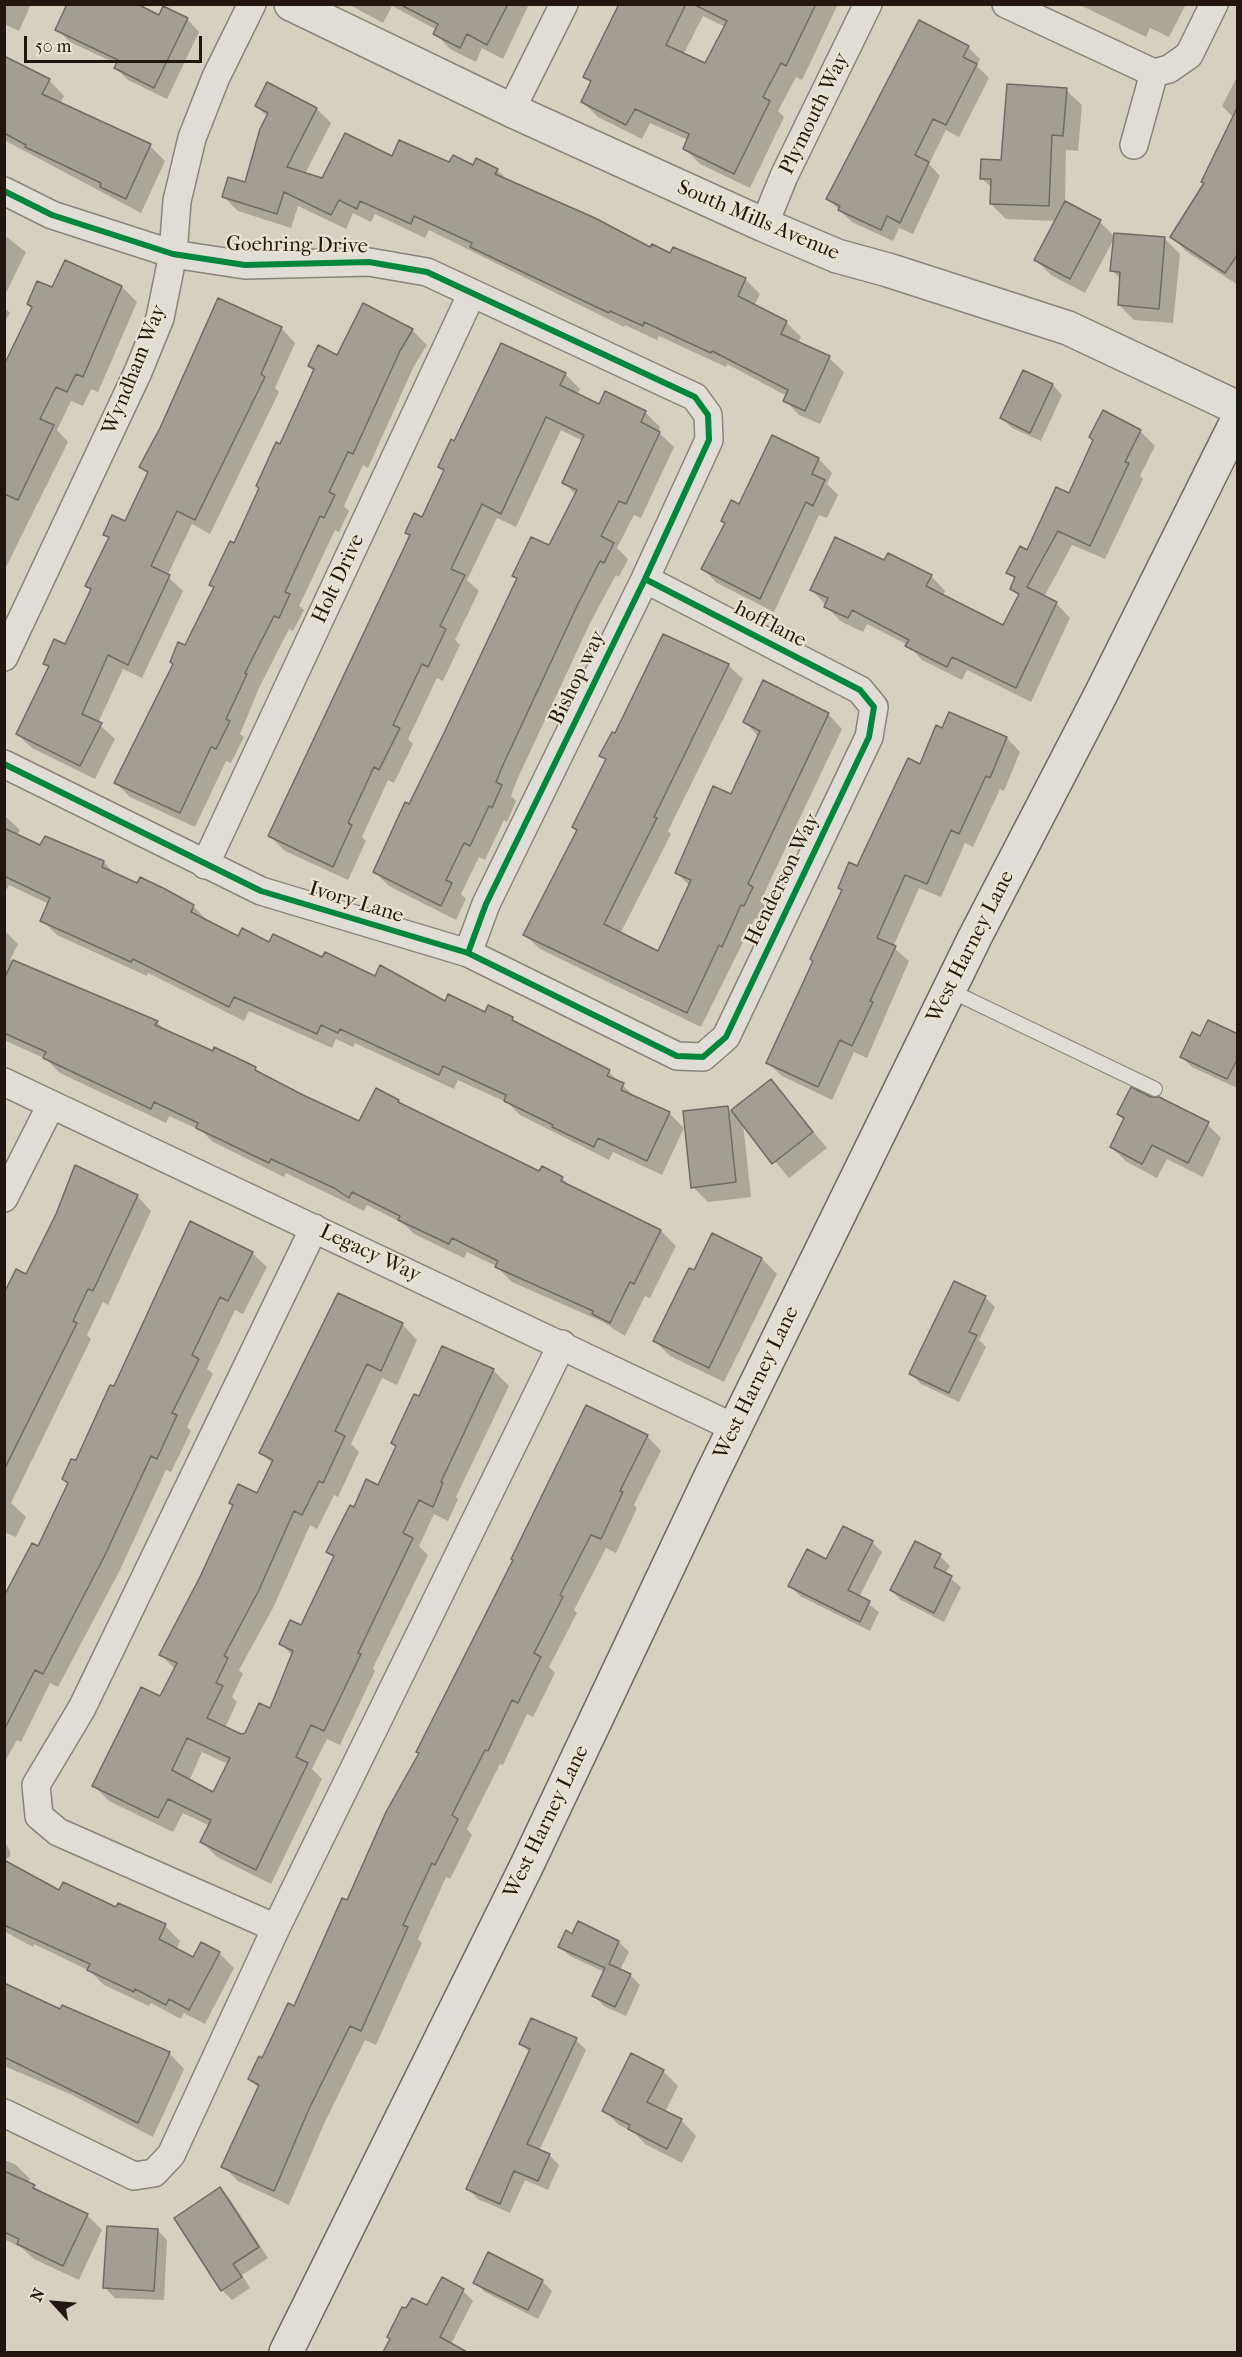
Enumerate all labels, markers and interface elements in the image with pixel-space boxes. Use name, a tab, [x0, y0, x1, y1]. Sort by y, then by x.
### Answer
scale bar	[27, 24, 206, 62]
text: 50 m	[35, 36, 71, 57]
street label: Plymouth Way	[775, 49, 855, 179]
street label: South Mills Avenue	[673, 175, 843, 267]
street label: Goehring Drive	[226, 232, 368, 260]
street label: Wyndham Way	[97, 301, 173, 439]
street label: Holt Drive	[307, 530, 371, 628]
street label: hoff lane	[730, 596, 810, 654]
street label: Bishop way	[544, 627, 612, 729]
street label: Henderson Way	[740, 810, 826, 950]
street label: West Harney Lane	[922, 867, 1020, 1027]
street label: Ivory Lane	[306, 877, 406, 929]
street label: Legacy Way	[315, 1220, 425, 1288]
street label: West Harney Lane	[709, 1302, 805, 1464]
street label: West Harney Lane	[499, 1741, 595, 1903]
north arrow	[24, 2273, 84, 2333]
text: N	[26, 2285, 49, 2305]

